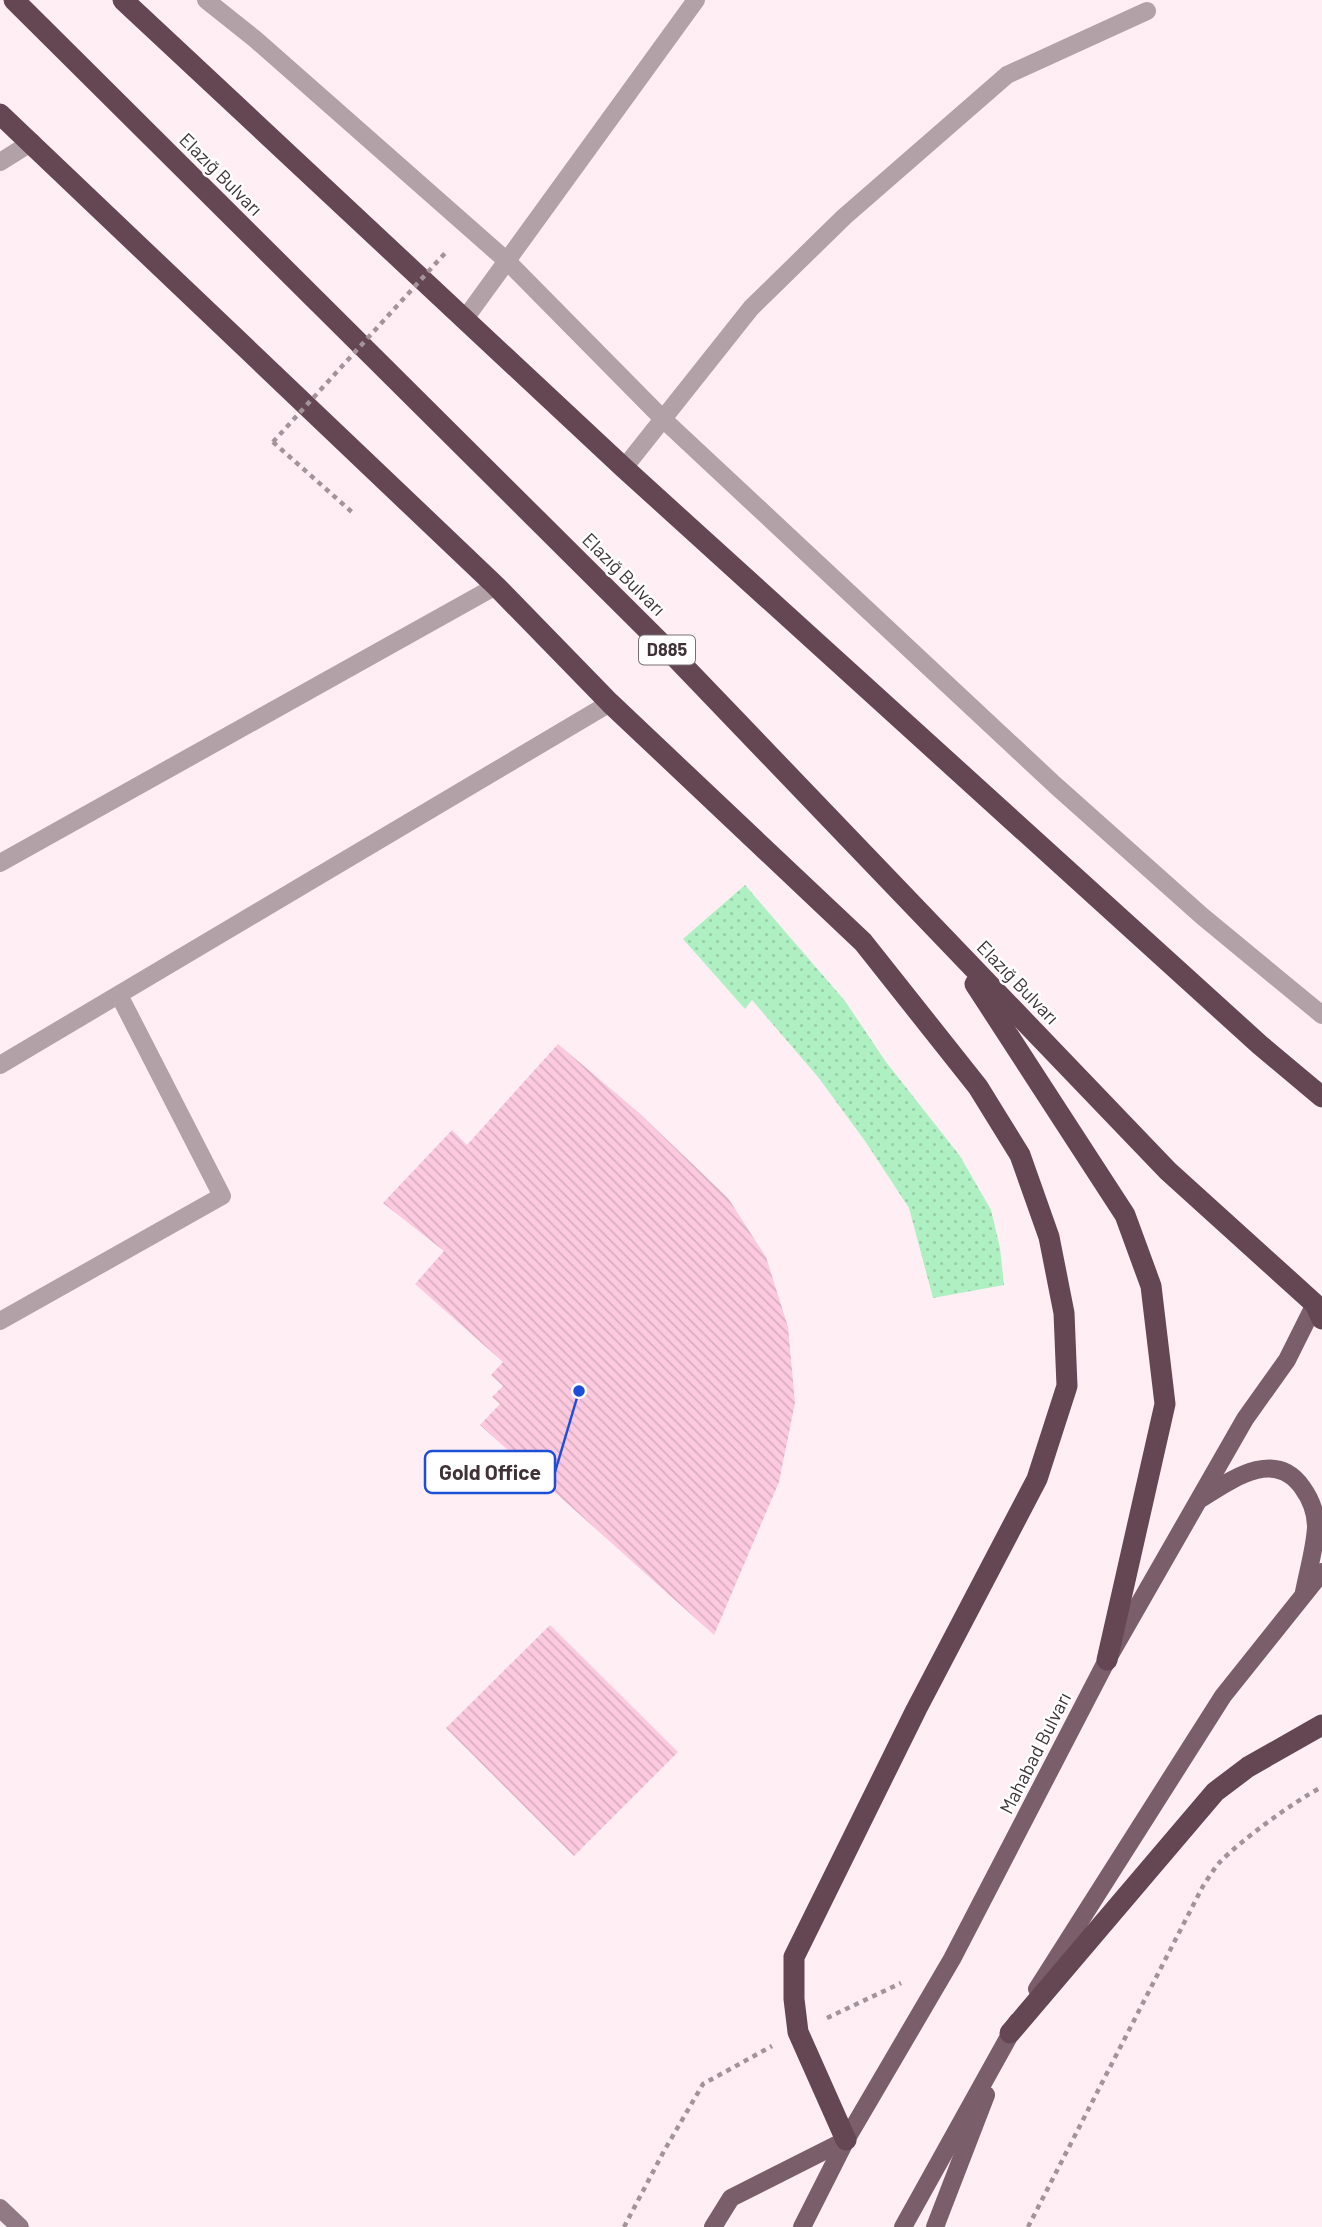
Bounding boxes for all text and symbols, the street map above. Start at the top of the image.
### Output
street label: Elazığ Bulvarı [175,127,268,220]
street label: Elazığ Bulvarı [578,527,671,620]
road number: D885 [639,636,695,664]
street label: Elazığ Bulvarı [973,935,1064,1028]
callout: Gold Office [425,1451,555,1493]
text: Gold Office [439,1459,541,1484]
street label: Mahabad Bulvarı [994,1688,1075,1817]

